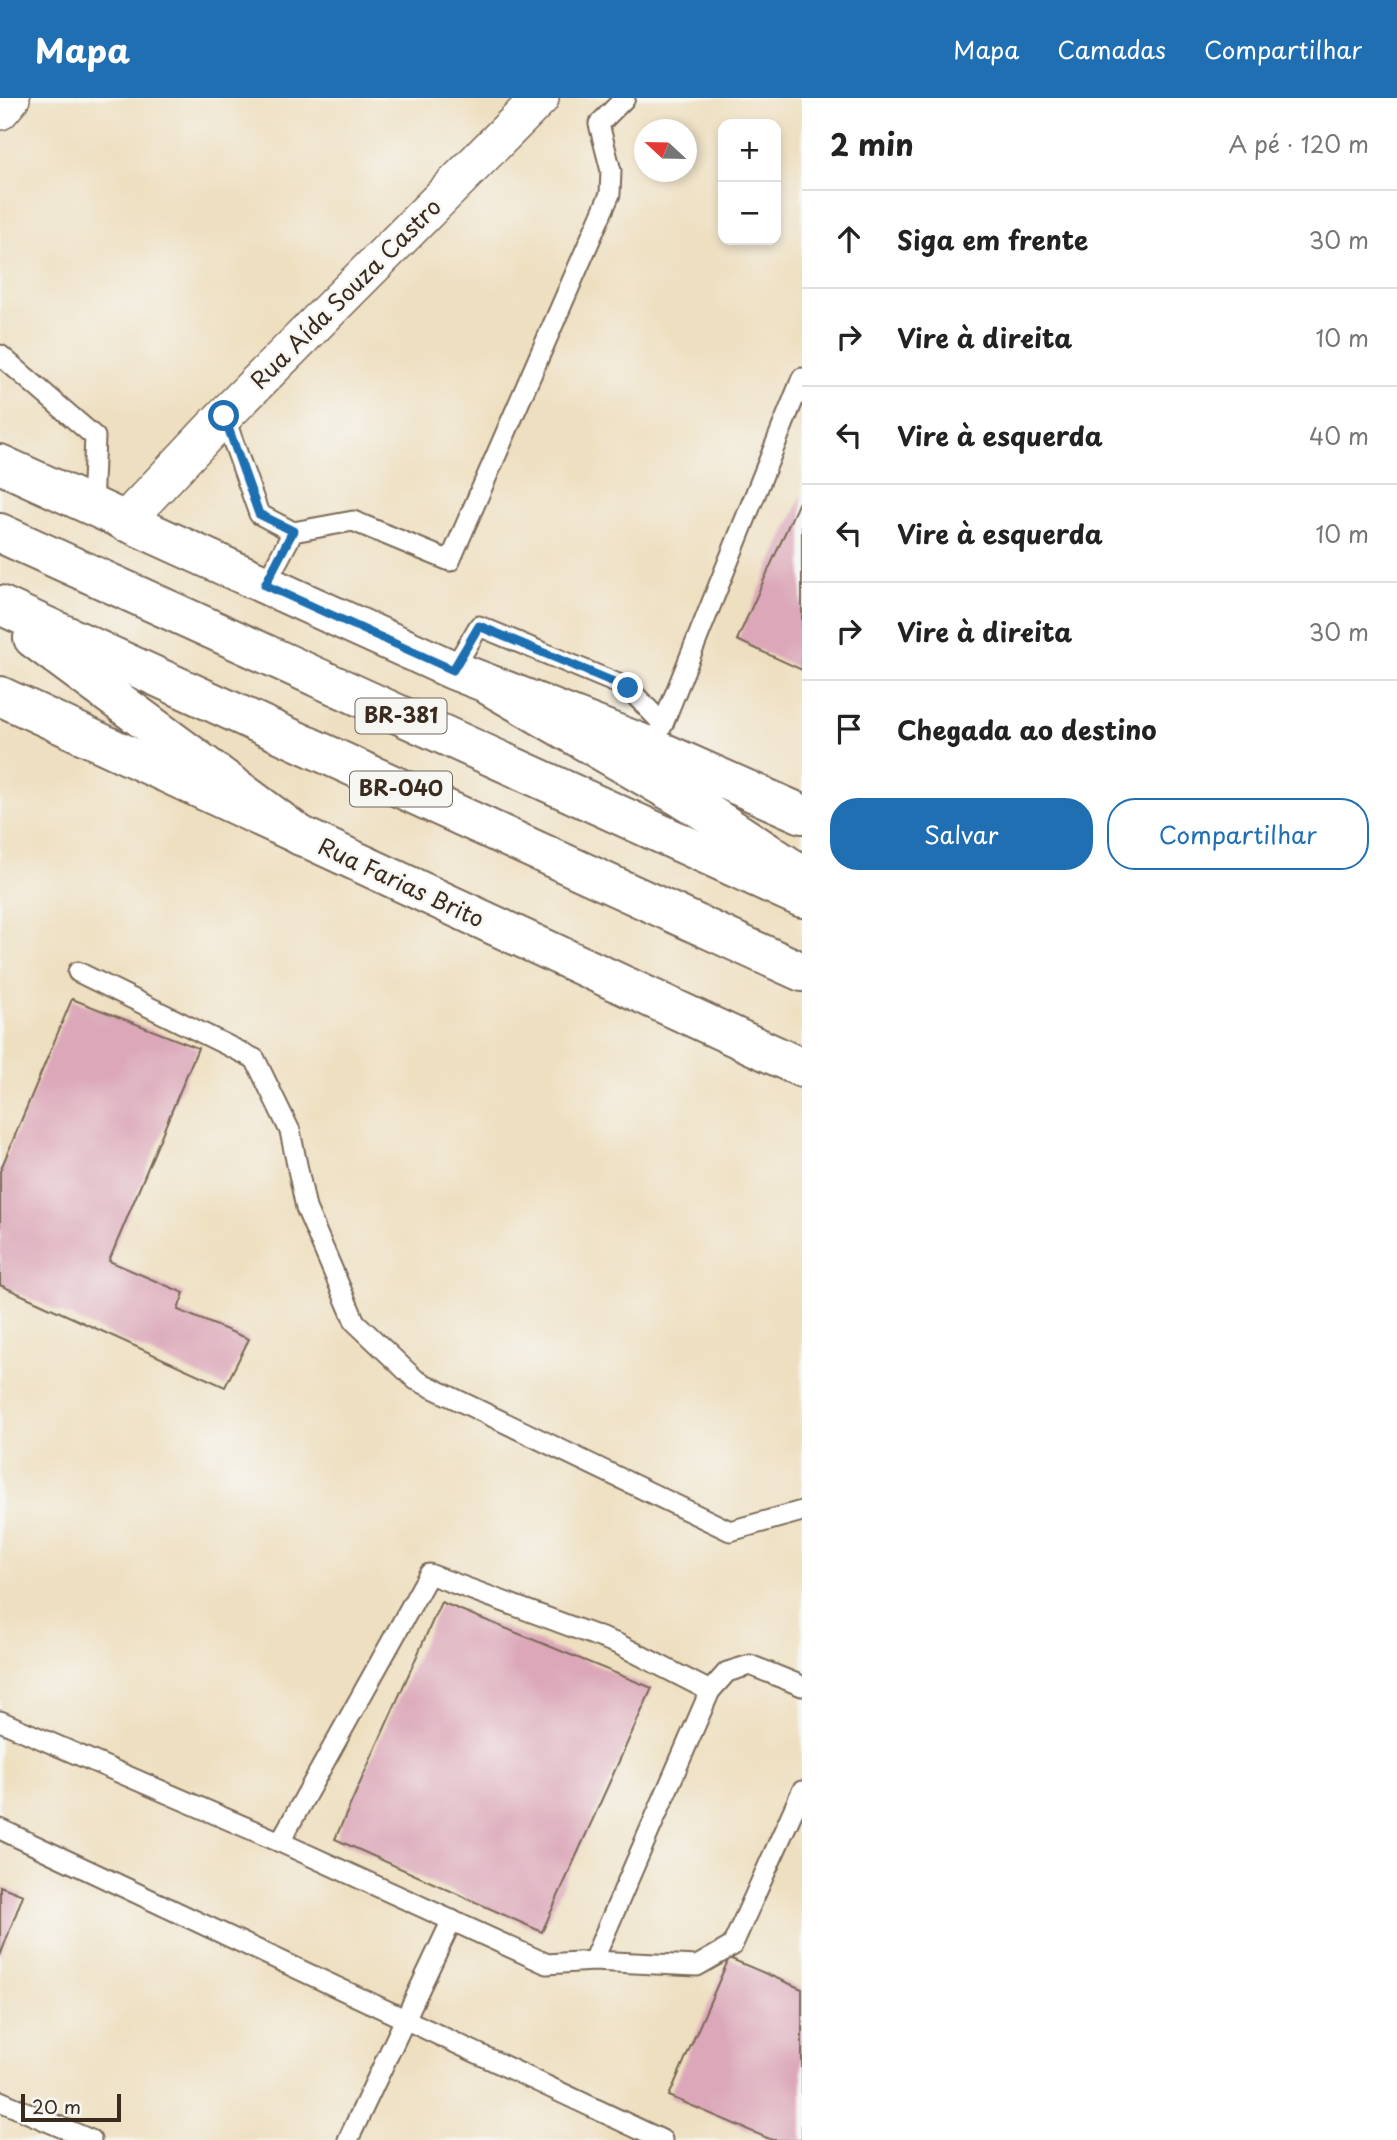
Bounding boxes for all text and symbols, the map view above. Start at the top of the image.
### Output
text: Mapa [35,24,130,74]
text: Mapa [953,31,1019,67]
text: Camadas [1057,31,1166,67]
text: Compartilhar [1204,31,1362,67]
north arrow [634,119,697,182]
map controls [718,119,781,245]
button: + [718,119,781,182]
text: 2 min [830,121,914,166]
text: A pé · 120 m [1229,126,1369,161]
button: − [718,182,781,245]
street label: Rua Aída Souza Castro [241,189,448,396]
icon: ahead [830,220,868,258]
text: Siga em frente [897,220,1088,259]
text: 30 m [1308,222,1369,257]
icon: right [830,318,868,356]
text: Vire à direita [897,318,1072,357]
text: 10 m [1315,320,1369,355]
route start [208,400,239,431]
icon: left [830,416,868,454]
text: Vire à esquerda [897,416,1103,455]
text: 40 m [1309,418,1369,453]
icon: left [830,514,868,552]
text: Vire à esquerda [897,514,1103,553]
text: 10 m [1315,516,1369,551]
icon: right [830,612,868,650]
text: Vire à direita [897,612,1072,651]
text: 30 m [1308,614,1369,649]
route end [612,672,643,703]
road number: BR-381 [356,698,446,734]
icon: arrive [830,710,868,748]
text: Chegada ao destino [897,710,1156,749]
road number: BR-040 [350,772,452,806]
button: Salvar [830,798,1093,870]
button: Compartilhar [1107,798,1369,870]
street label: Rua Farias Brito [313,828,490,935]
scale bar [21,2091,121,2123]
text: 20 m [32,2092,81,2120]

